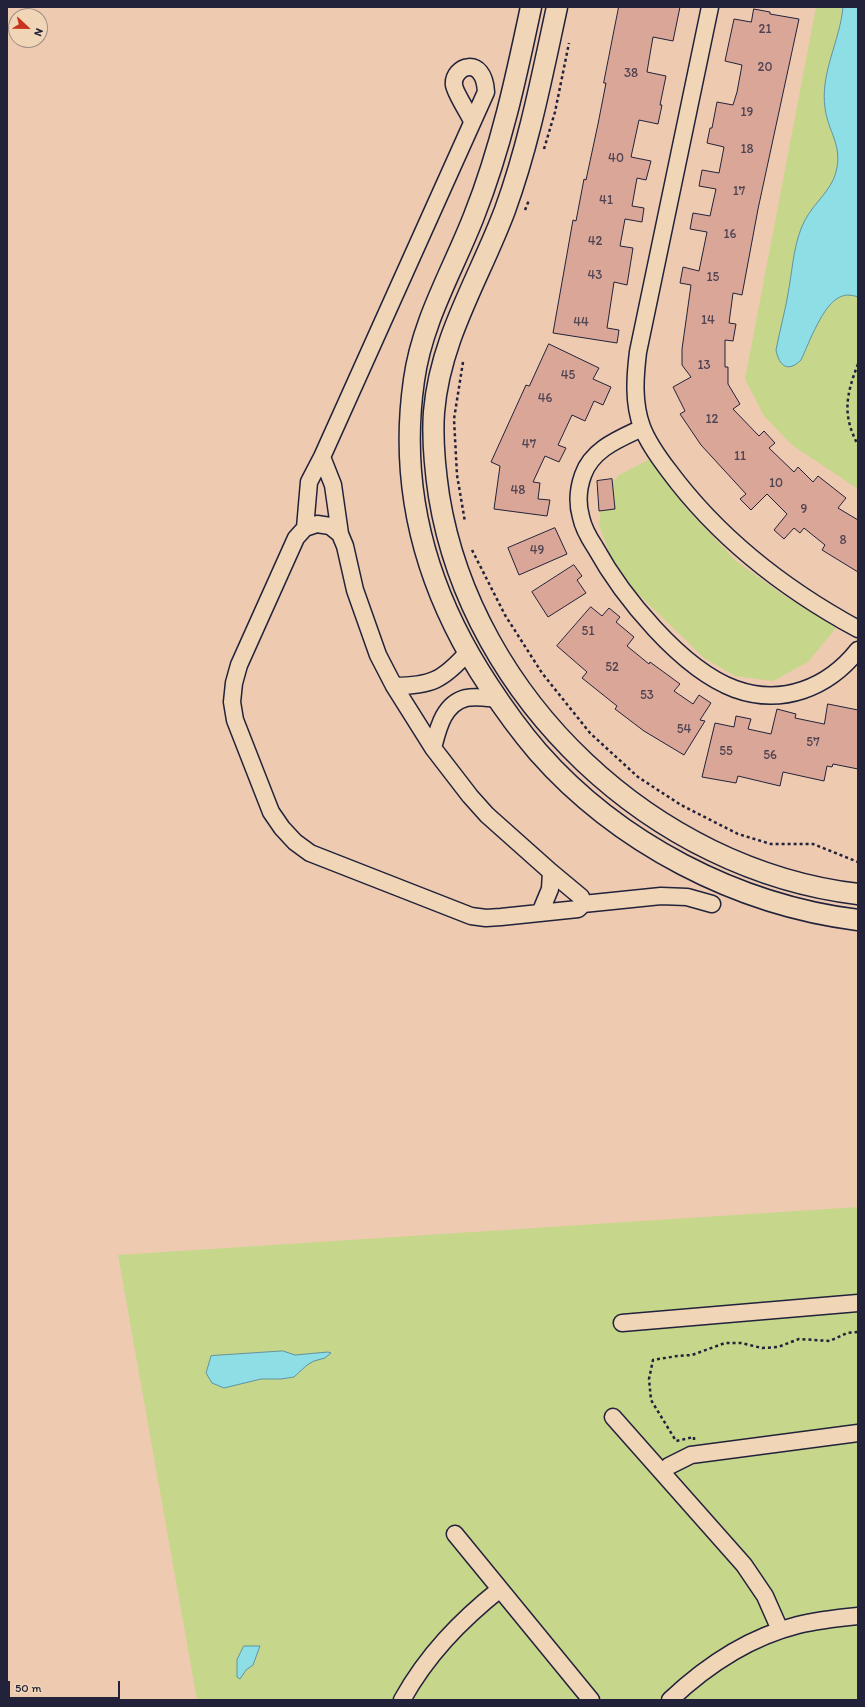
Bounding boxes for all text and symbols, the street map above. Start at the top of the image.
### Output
north arrow [8,8,48,48]
house number: 21 [759,22,771,38]
text: N [31,26,46,38]
house number: 20 [758,60,772,76]
house number: 38 [624,66,638,82]
house number: 19 [741,105,753,121]
house number: 18 [740,142,754,158]
house number: 40 [608,151,624,167]
house number: 17 [733,184,745,200]
house number: 41 [599,193,613,209]
house number: 16 [724,227,736,243]
house number: 42 [588,234,602,250]
house number: 43 [588,268,602,284]
house number: 15 [707,270,719,286]
house number: 14 [701,313,715,329]
house number: 44 [573,315,589,331]
house number: 13 [697,358,711,374]
house number: 45 [561,368,575,384]
house number: 46 [538,391,552,407]
house number: 12 [706,412,718,428]
house number: 47 [522,437,536,453]
house number: 11 [734,449,746,465]
house number: 10 [769,476,783,492]
house number: 48 [511,483,525,499]
house number: 9 [801,502,807,518]
house number: 8 [839,533,847,549]
house number: 49 [530,543,544,559]
house number: 51 [582,624,594,640]
house number: 52 [605,660,619,676]
house number: 53 [640,688,654,704]
house number: 54 [677,722,691,738]
house number: 57 [806,735,820,751]
house number: 55 [719,744,733,760]
house number: 56 [763,748,777,764]
scale bar [10,1673,122,1699]
text: 50 m [15,1681,41,1695]

